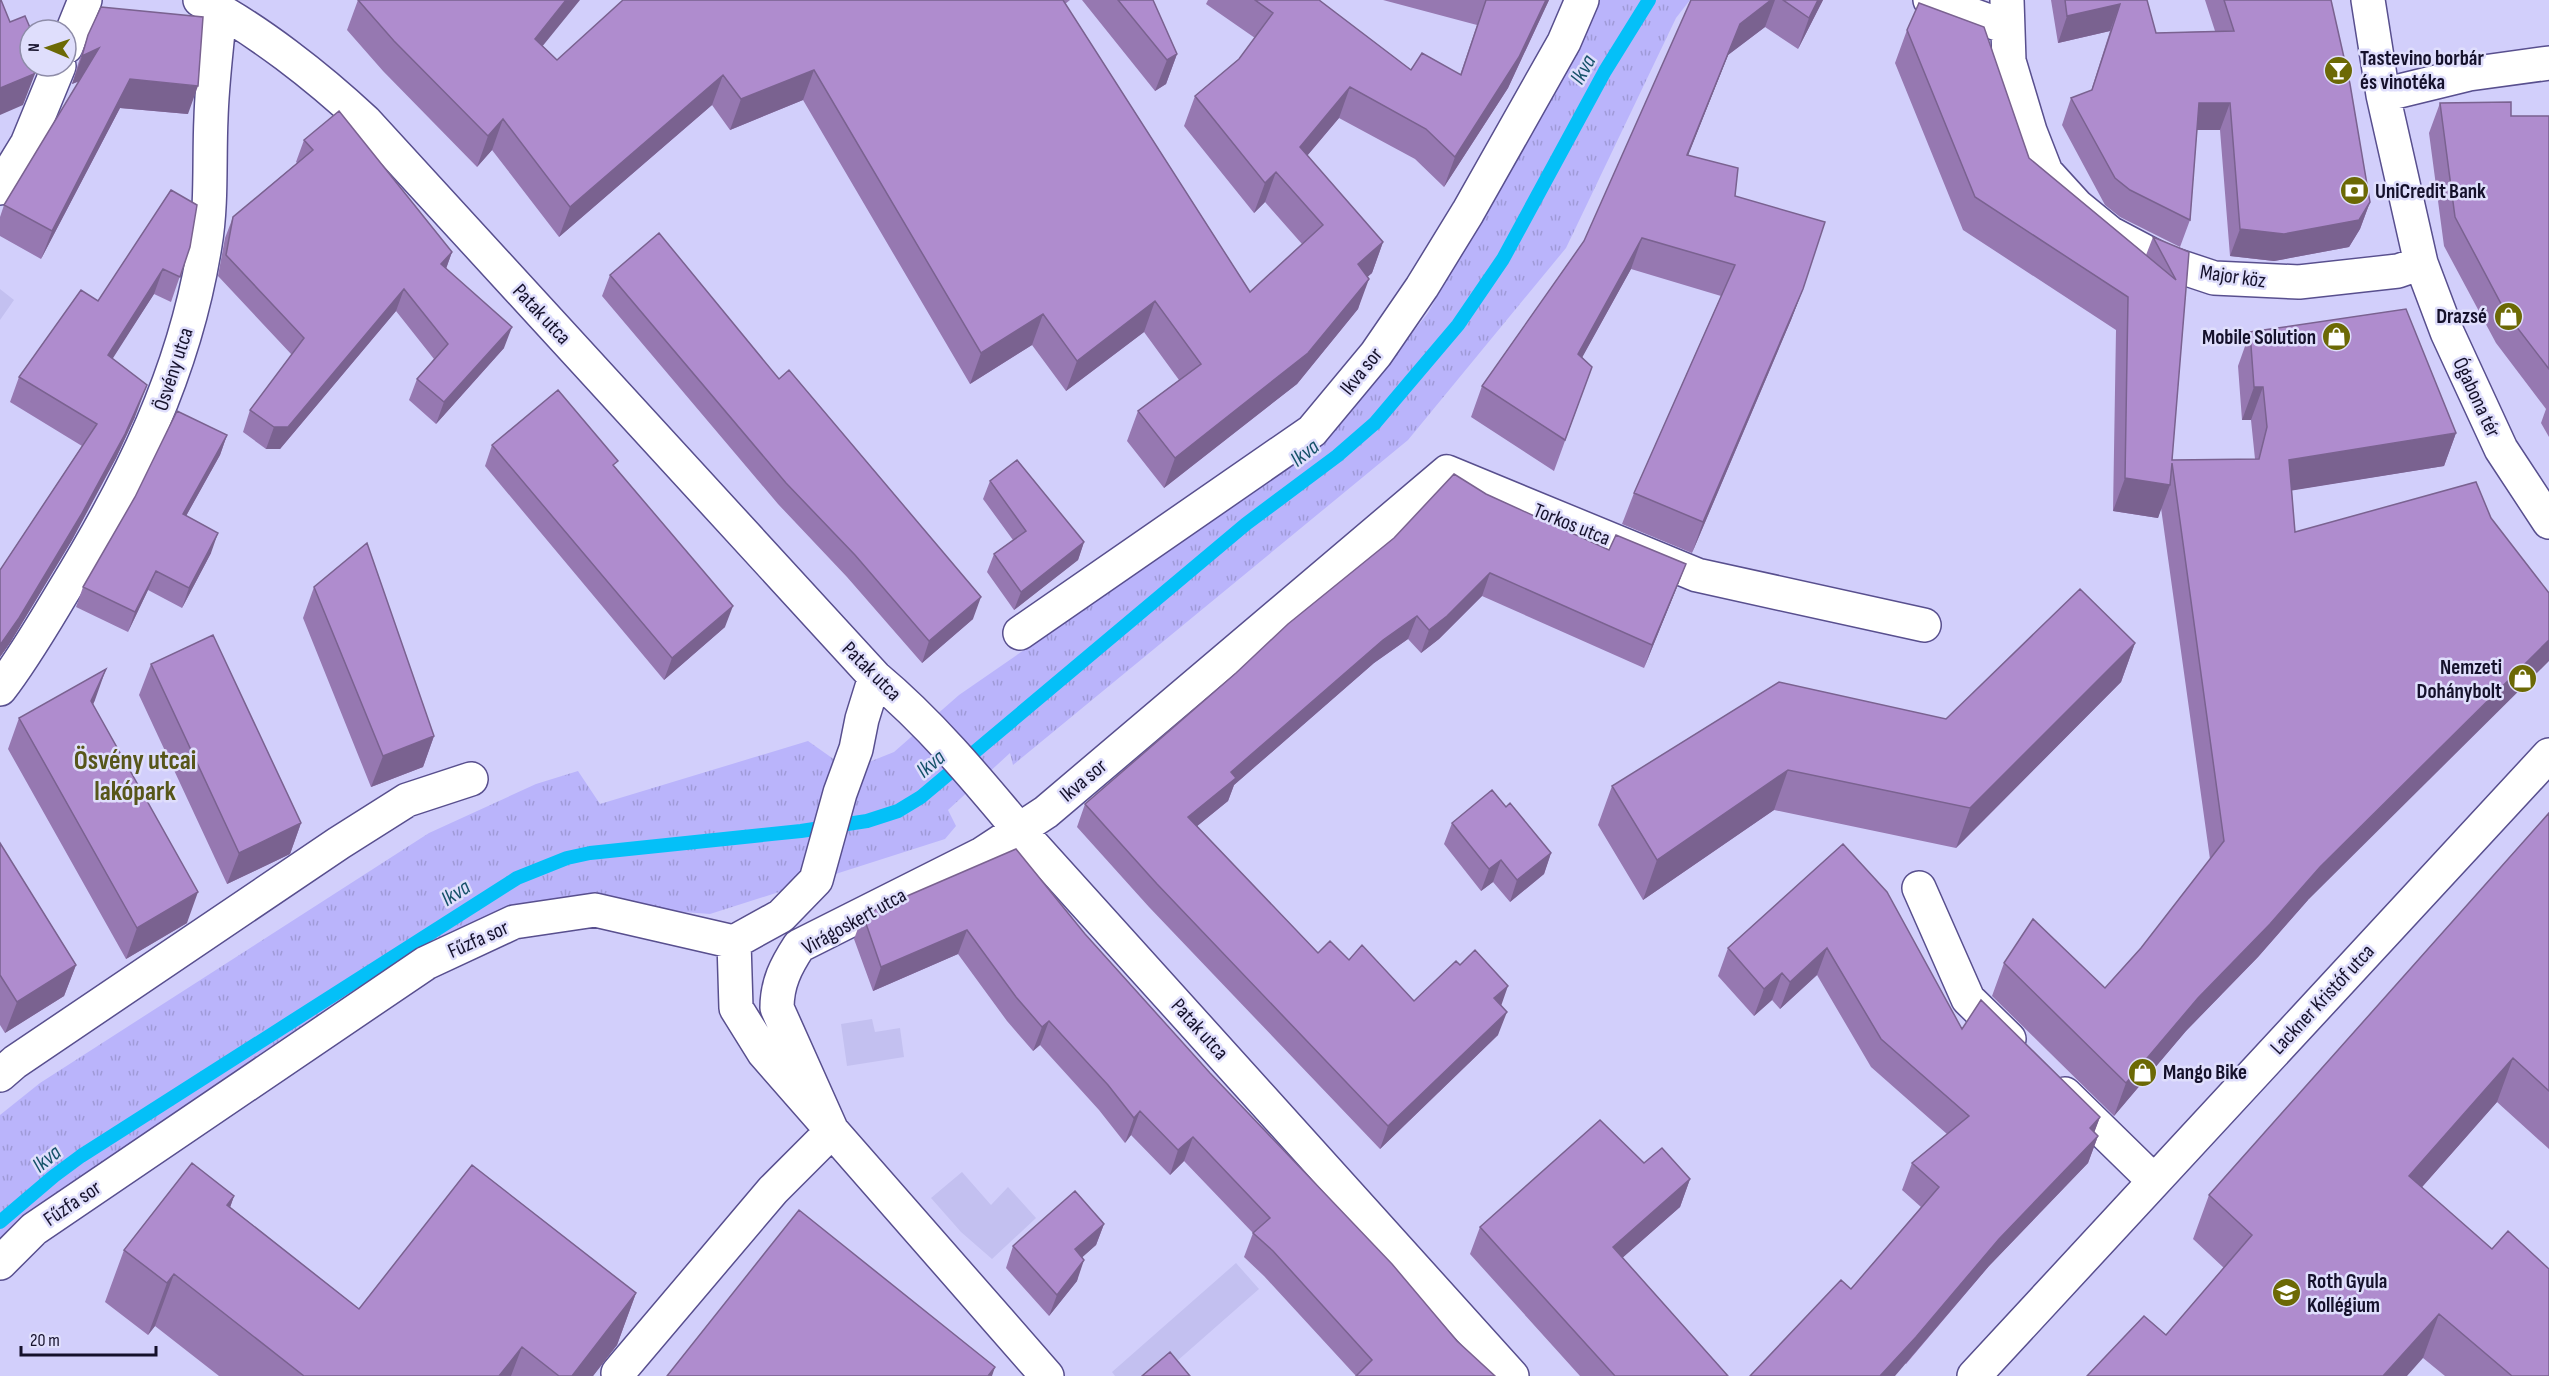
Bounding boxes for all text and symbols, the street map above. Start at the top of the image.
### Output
north arrow [18,18,78,78]
text: N [25,43,44,52]
place label: Tastevino borbár és vinotéka [2360,46,2484,95]
water label: Ikva [1564,50,1602,89]
bar icon: Tastevino borbár és vinotéka [2323,54,2355,86]
bank icon: UniCredit Bank [2338,175,2370,207]
place label: UniCredit Bank [2375,179,2486,204]
street label: Major köz [2198,260,2268,294]
street label: Patak utca [507,279,576,350]
shop icon: Drazsé [2492,300,2524,332]
place label: Drazsé [2436,304,2487,329]
shop icon: Mobile Solution [2321,321,2353,353]
street label: Ösvény utca [148,324,199,414]
place label: Mobile Solution [2202,325,2316,350]
street label: Ikva sor [1335,343,1388,400]
street label: Ógabona tér [2447,353,2506,441]
water label: Ikva [1285,433,1325,473]
street label: Torkos utca [1530,498,1614,551]
street label: Patak utca [837,636,907,706]
place label: Nemzeti Dohánybolt [2417,655,2502,704]
shop icon: Nemzeti Dohánybolt [2507,663,2539,695]
water label: Ikva [911,744,951,784]
district label: Ösvény utcai lakópark [74,745,196,808]
street label: Ikva sor [1055,754,1112,807]
water label: Ikva [436,874,476,913]
street label: Virágoskert utca [798,883,911,960]
street label: Fűzfa sor [444,915,512,964]
street label: Lackner Kristóf utca [2265,939,2380,1060]
street label: Patak utca [1166,994,1234,1065]
shop icon: Mango Bike [2126,1056,2158,1088]
place label: Mango Bike [2163,1060,2247,1085]
water label: Ikva [27,1139,67,1179]
street label: Fűzfa sor [39,1175,106,1232]
place label: Roth Gyula Kollégium [2307,1269,2387,1318]
school or university icon: Roth Gyula Kollégium [2270,1277,2302,1309]
scale bar [21,1319,156,1357]
text: 20 m [30,1330,60,1351]

